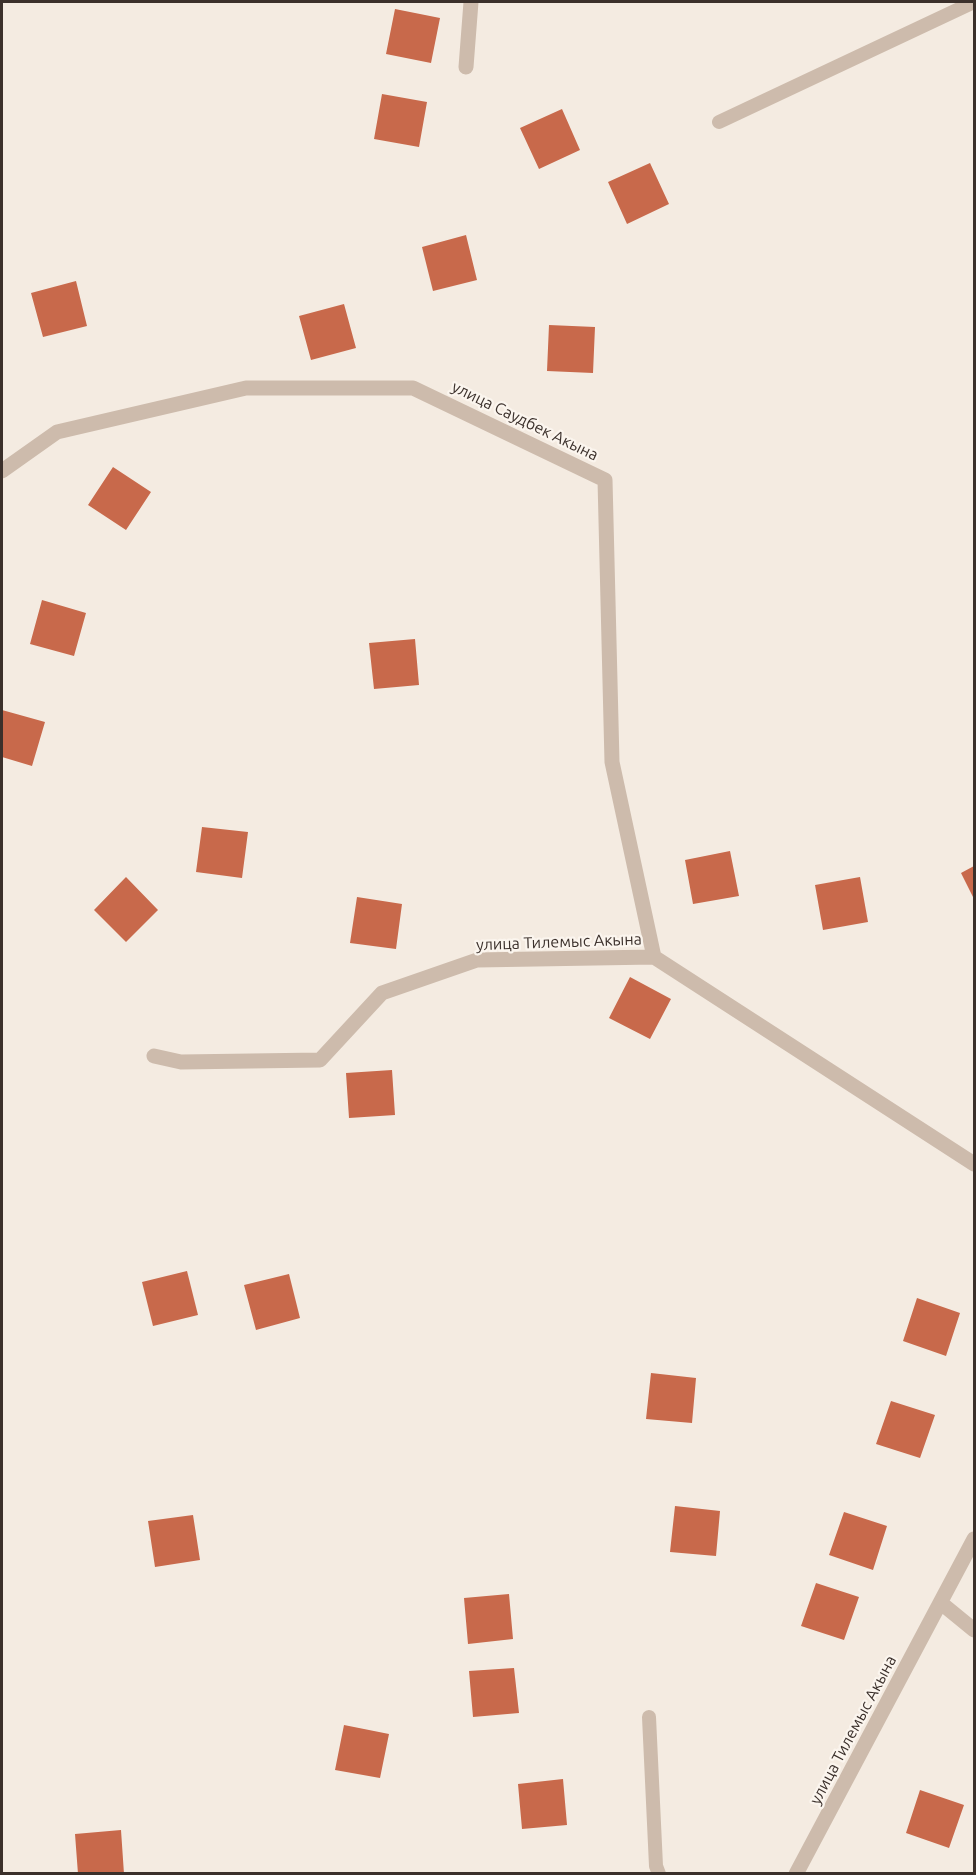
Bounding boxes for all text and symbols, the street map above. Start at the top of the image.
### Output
street label: улица Саудбек Акына [449,377,601,465]
street label: улица Тилемыс Акына [476,930,642,954]
street label: улица Тилемыс Акына [806,1652,900,1808]

